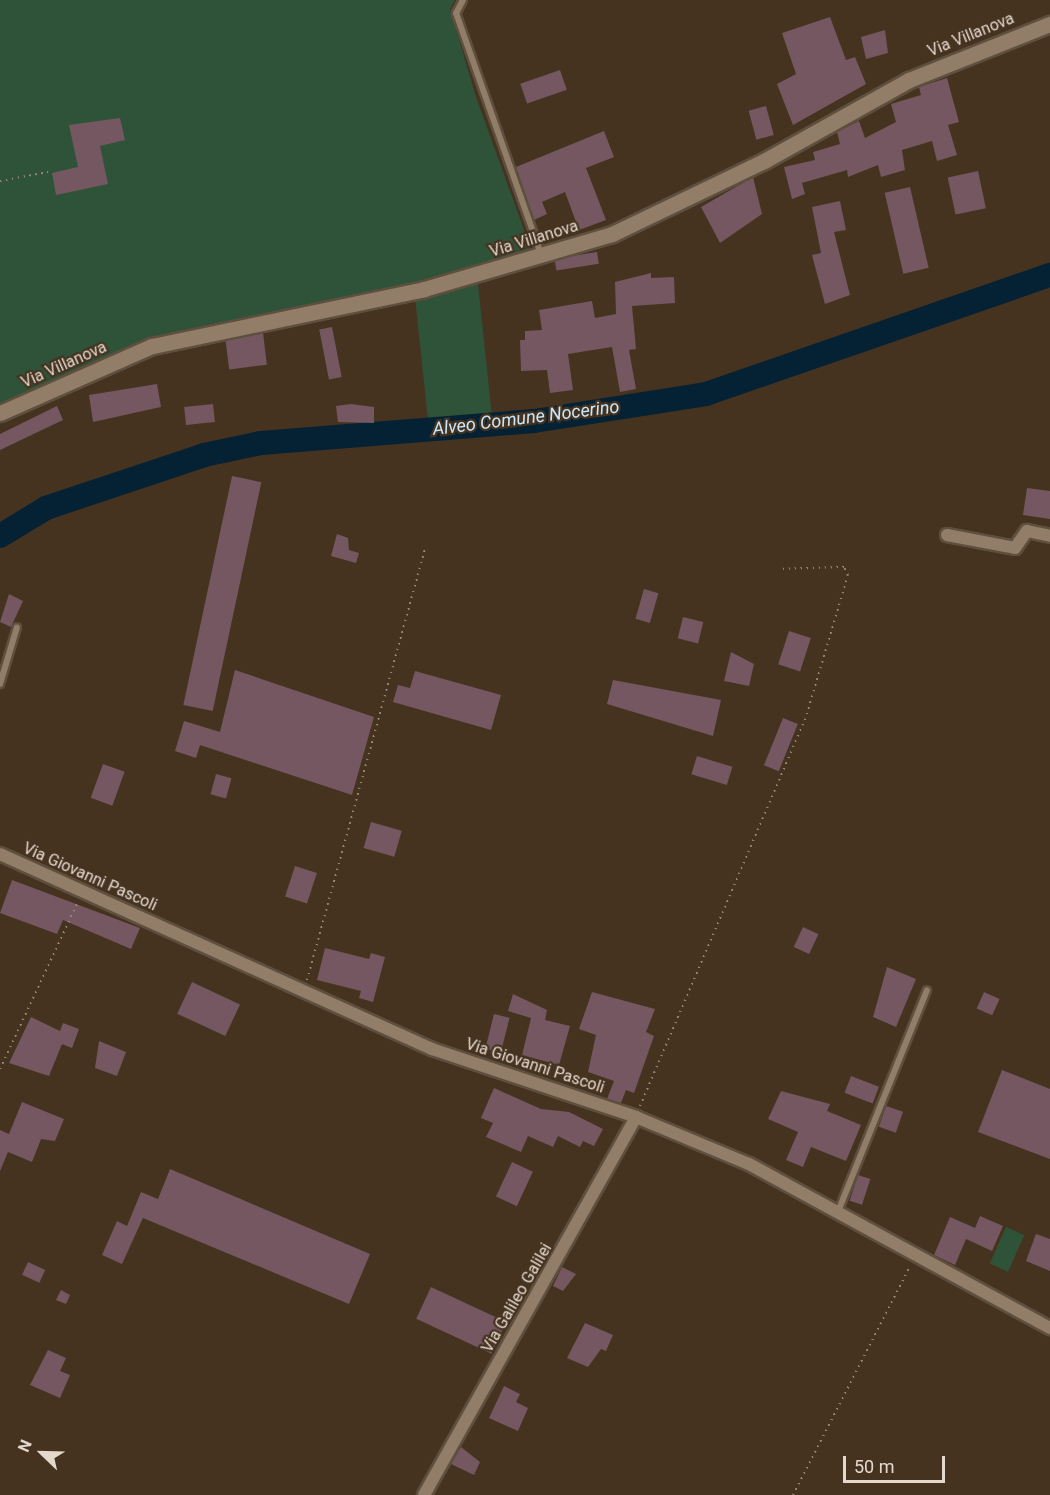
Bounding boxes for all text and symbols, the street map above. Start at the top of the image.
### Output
street label: Via Villanova [925,9,1017,61]
street label: Via Villanova [487,216,581,262]
street label: Via Villanova [18,338,110,392]
water label: Alveo Comune Nocerino [432,396,620,440]
street label: Via Giovanni Pascoli [20,839,160,915]
street label: Via Giovanni Pascoli [463,1035,607,1097]
street label: Via Galileo Galilei [478,1240,556,1356]
north arrow [12,1423,72,1483]
text: N [14,1437,36,1455]
scale bar [846,1444,948,1482]
text: 50 m [854,1456,894,1477]

